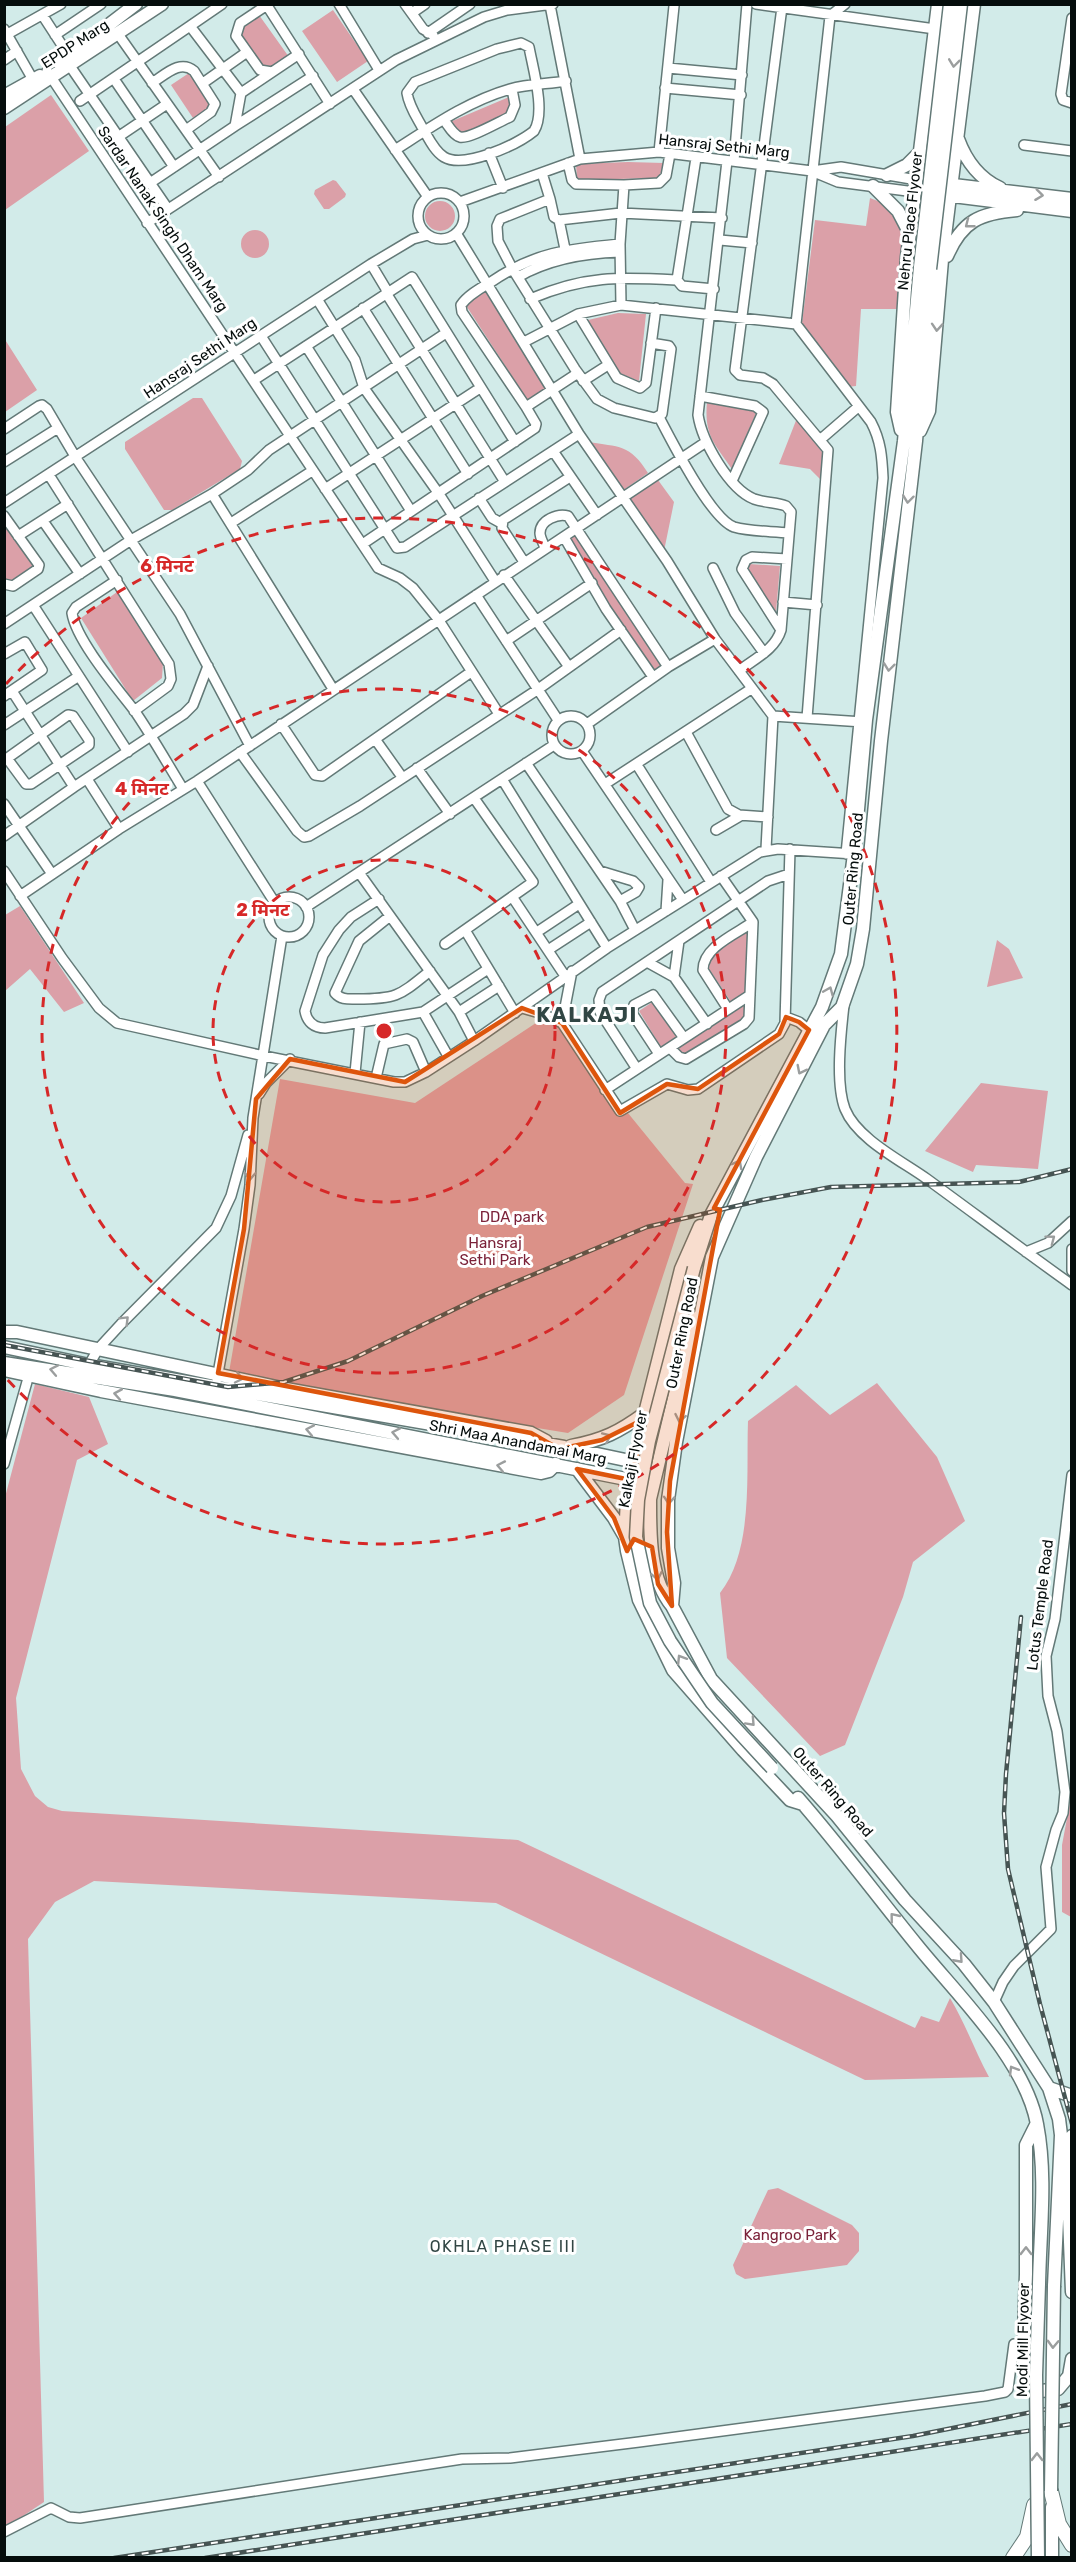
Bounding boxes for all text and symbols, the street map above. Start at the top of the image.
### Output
street label: EPDP Marg [38,16,112,72]
one-way arrow [948,58,961,67]
street label: Sardar Nanak Singh Dham Marg [94,123,232,315]
street label: Hansraj Sethi Marg [657,130,791,162]
street label: Nehru Place Flyover [894,151,926,291]
one-way arrow [1034,188,1044,200]
one-way arrow [964,217,975,228]
street label: Hansraj Sethi Marg [140,314,260,402]
one-way arrow [931,323,944,332]
one-way arrow [902,494,915,503]
text: 6 मिनट [140,555,194,577]
one-way arrow [884,663,896,672]
text: 4 मिनट [115,778,169,800]
street label: Outer Ring Road [839,812,867,926]
text: 2 मिनट [236,899,290,921]
one-way arrow [822,987,834,998]
district label: KALKAJI [536,1002,638,1027]
centre of rings [374,1021,394,1041]
one-way arrow [796,1063,808,1074]
one-way arrow [731,1159,742,1170]
one-way arrow [244,1172,257,1181]
park label: DDA park [480,1208,544,1226]
park label: Hansraj Sethi Park [459,1234,531,1269]
one-way arrow [1044,1235,1055,1246]
street label: Outer Ring Road [662,1276,702,1390]
one-way arrow [118,1316,129,1326]
one-way arrow [49,1364,59,1377]
one-way arrow [234,1371,244,1384]
one-way arrow [113,1388,123,1401]
street label: Kalkaji Flyover [615,1408,651,1509]
one-way arrow [674,1413,687,1423]
street label: Shri Maa Anandamai Marg [428,1416,608,1468]
one-way arrow [305,1424,315,1437]
one-way arrow [391,1427,401,1440]
one-way arrow [601,1432,612,1444]
one-way arrow [497,1460,507,1473]
one-way arrow [662,1496,675,1505]
street label: Lotus Temple Road [1023,1538,1057,1672]
one-way arrow [650,1571,663,1581]
one-way arrow [676,1655,688,1665]
one-way arrow [743,1715,754,1726]
street label: Outer Ring Road [789,1743,877,1841]
one-way arrow [890,1913,901,1924]
one-way arrow [952,1952,963,1962]
one-way arrow [1009,2066,1021,2076]
park label: Kangroo Park [744,2226,837,2244]
district label: OKHLA PHASE III [430,2237,576,2256]
one-way arrow [1020,2246,1032,2255]
street label: Modi Mill Flyover [1013,2282,1033,2397]
one-way arrow [1046,2340,1059,2349]
one-way arrow [1031,2453,1043,2462]

